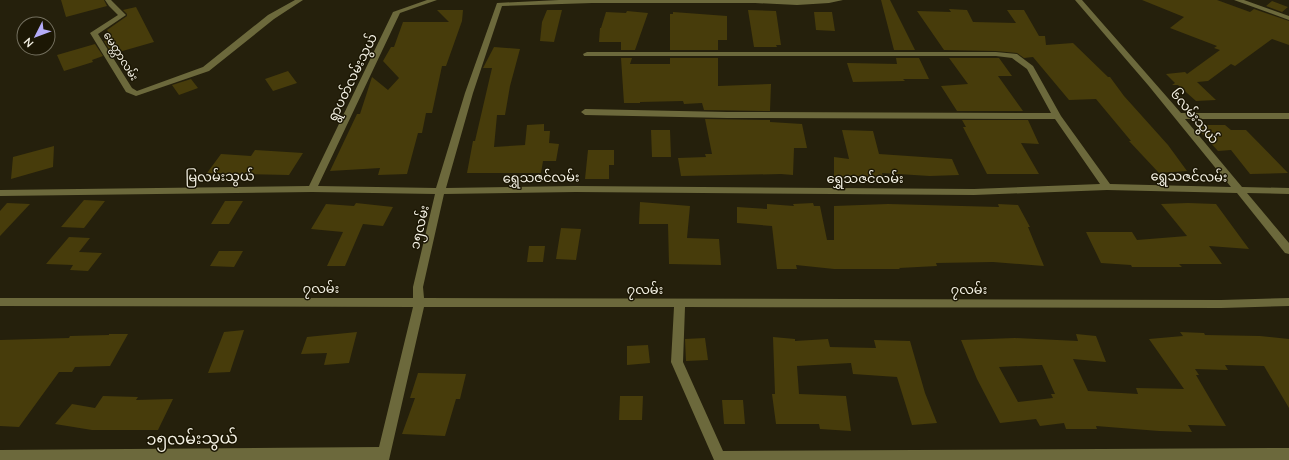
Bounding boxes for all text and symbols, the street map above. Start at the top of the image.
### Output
north arrow [16,16,56,56]
street label: မေတ္တာလမ်း [99,29,142,84]
street label: ရွာပတ်လမ်းသွယ် [324,31,383,125]
text: N [21,34,37,50]
street label: ၆လမ်းသွယ် [1165,85,1223,149]
street label: မြလမ်းသွယ် [185,167,255,188]
street label: ရွှေသဇင်လမ်း [1150,167,1228,188]
street label: ရွှေသဇင်လမ်း [502,168,580,189]
street label: ရွှေသဇင်လမ်း [827,170,903,189]
street label: ၁၅လမ်း [406,203,435,251]
street label: ၇လမ်း [303,280,339,299]
street label: ၇လမ်း [627,281,663,300]
street label: ၇လမ်း [951,281,987,300]
street label: ၁၅လမ်းသွယ် [146,426,238,453]

